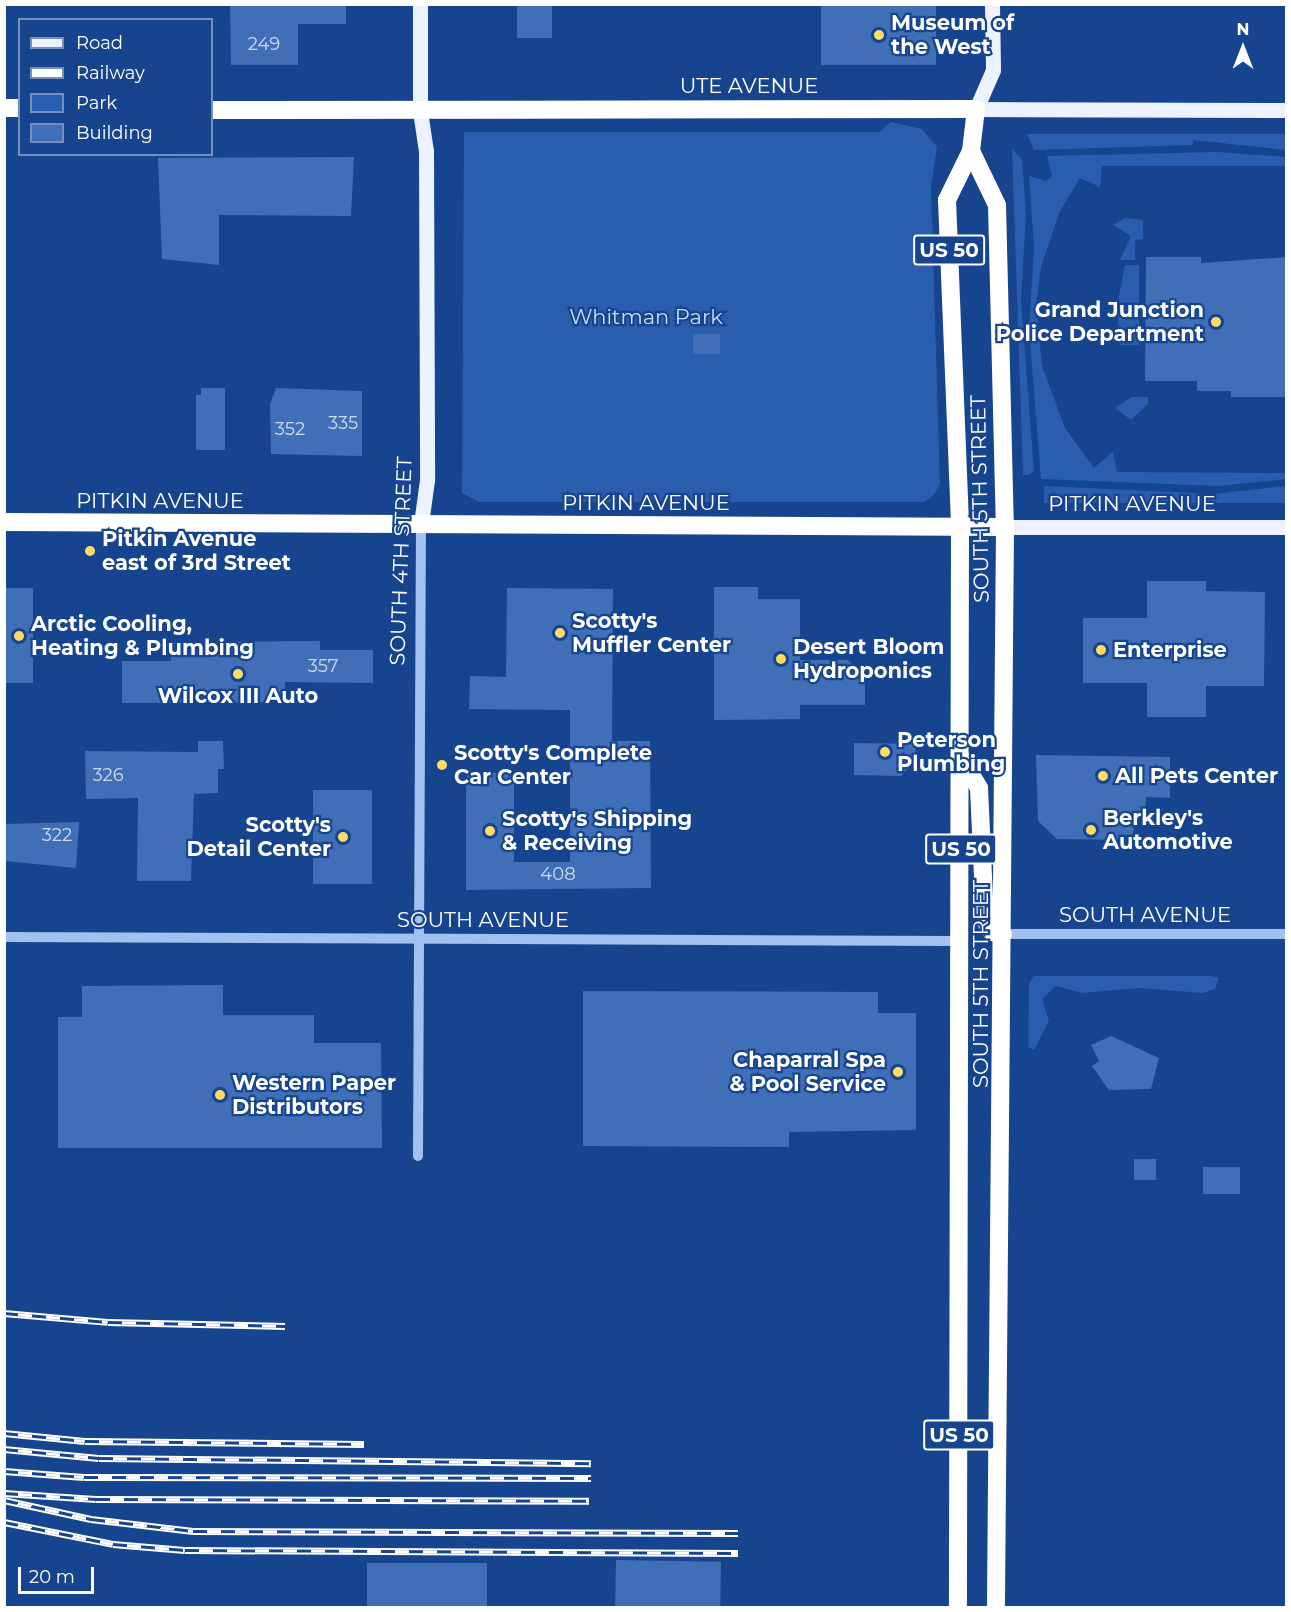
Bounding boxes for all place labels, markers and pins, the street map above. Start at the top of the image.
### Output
place label: Museum of the West [891,10,1014,60]
marker: Museum of the West [872,28,886,42]
place label: Grand Junction Police Department [996,297,1204,347]
marker: Grand Junction Police Department [1209,315,1223,329]
place label: Pitkin Avenue east of 3rd Street [102,526,291,576]
marker: Pitkin Avenue east of 3rd Street [83,544,97,558]
place label: Scotty's Muffler Center [572,608,731,658]
place label: Arctic Cooling, Heating & Plumbing [31,611,254,661]
marker: Scotty's Muffler Center [553,626,567,640]
marker: Arctic Cooling, Heating & Plumbing [12,629,26,643]
place label: Desert Bloom Hydroponics [793,634,944,684]
place label: Enterprise [1113,637,1227,663]
marker: Enterprise [1094,643,1108,657]
marker: Desert Bloom Hydroponics [774,652,788,666]
marker: Wilcox III Auto [231,667,245,681]
place label: Wilcox III Auto [158,683,318,709]
place label: Peterson Plumbing [897,727,1005,777]
place label: Scotty's Complete Car Center [454,740,652,790]
marker: Peterson Plumbing [878,745,892,759]
marker: Scotty's Complete Car Center [435,758,449,772]
place label: All Pets Center [1115,763,1278,789]
marker: All Pets Center [1096,769,1110,783]
place label: Berkley's Automotive [1103,805,1233,855]
place label: Scotty's Shipping & Receiving [502,806,692,856]
place label: Scotty's Detail Center [186,812,331,862]
marker: Berkley's Automotive [1084,823,1098,837]
marker: Scotty's Shipping & Receiving [483,824,497,838]
marker: Scotty's Detail Center [336,830,350,844]
place label: Chaparral Spa & Pool Service [729,1047,886,1097]
marker: Chaparral Spa & Pool Service [891,1065,905,1079]
place label: Western Paper Distributors [232,1070,396,1120]
marker: Western Paper Distributors [213,1088,227,1102]

